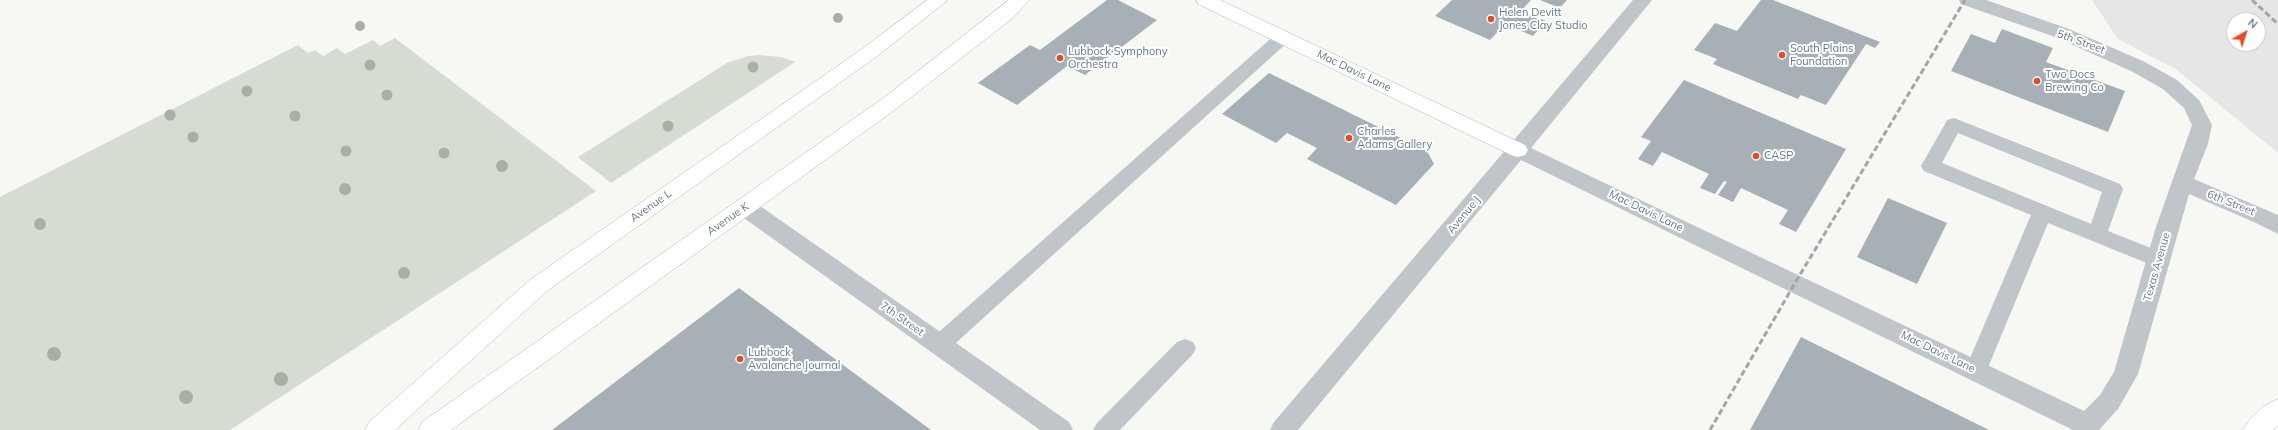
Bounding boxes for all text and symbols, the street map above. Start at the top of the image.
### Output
place label: Helen Devitt Jones Clay Studio [1499,6,1588,32]
north arrow [2226,12,2266,52]
marker: Helen Devitt Jones Clay Studio [1486,14,1496,24]
text: N [2245,15,2261,32]
street label: 5th Street [2055,27,2107,57]
place label: South Plains Foundation [1790,42,1854,68]
place label: Lubbock Symphony Orchestra [1068,45,1168,71]
street label: Mac Davis Lane [1315,47,1393,95]
marker: South Plains Foundation [1777,50,1787,60]
marker: Lubbock Symphony Orchestra [1055,53,1065,63]
place label: Two Docs Brewing Co [2045,68,2104,94]
marker: Two Docs Brewing Co [2032,76,2042,86]
place label: Charles Adams Gallery [1357,125,1432,151]
marker: Charles Adams Gallery [1344,133,1354,143]
place label: CASP [1764,149,1793,163]
marker: CASP [1751,151,1761,161]
street label: Avenue L [628,187,674,225]
street label: Mac Davis Lane [1607,187,1685,235]
street label: 6th Street [2205,187,2257,219]
street label: Avenue J [1445,194,1483,236]
street label: Avenue K [704,200,752,238]
street label: Texas Avenue [2141,231,2173,303]
street label: 7th Street [878,299,926,339]
street label: Mac Davis Lane [1899,328,1977,376]
place label: Lubbock Avalanche Journal [748,346,840,372]
marker: Lubbock Avalanche Journal [735,354,745,364]

